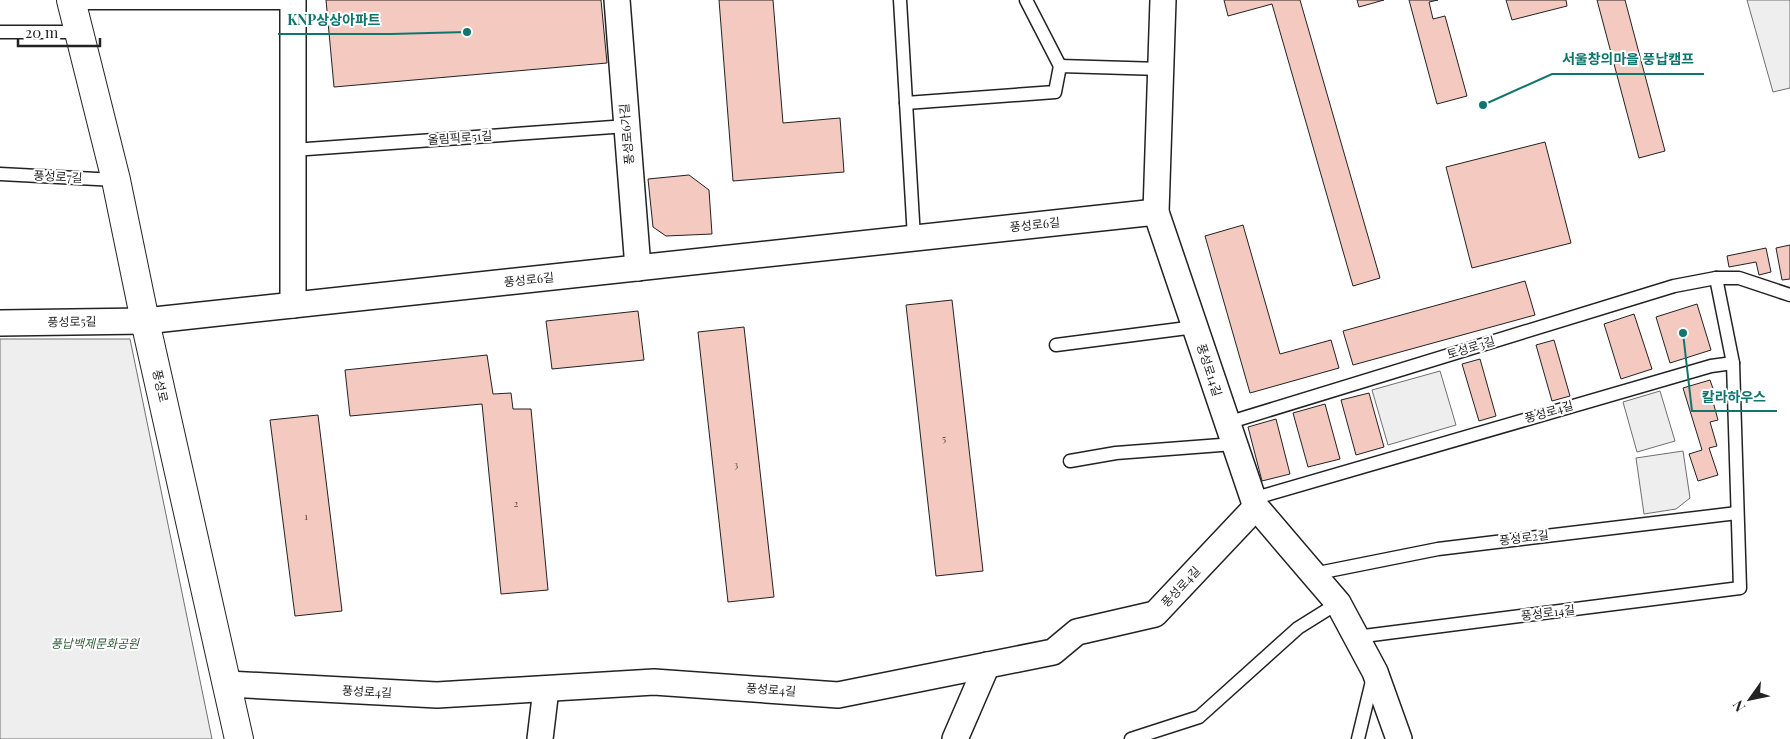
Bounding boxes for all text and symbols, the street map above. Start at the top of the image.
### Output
callout: KNP상상아파트 [278,5,391,34]
text: KNP상상아파트 [287,10,381,29]
scale bar [18,15,100,47]
text: 20 m [25,22,59,42]
callout: 서울창의마을 풍납캠프 [1552,45,1704,74]
text: 서울창의마을 풍납캠프 [1562,49,1694,68]
street label: 풍성로6가길 [615,103,637,165]
street label: 올림픽로51길 [427,127,493,147]
street label: 풍성로7길 [33,167,83,185]
street label: 풍성로6길 [1009,213,1061,235]
street label: 풍성로6길 [503,268,555,290]
street label: 풍성로5길 [47,313,97,329]
street label: 토성로3길 [1445,332,1497,362]
street label: 풍성로14길 [1194,341,1226,398]
street label: 풍성로 [149,368,172,404]
callout: 칼라하우스 [1692,382,1777,411]
text: 칼라하우스 [1702,387,1766,406]
street label: 풍성로4길 [1522,396,1575,426]
house number: 5 [942,431,946,445]
house number: 3 [734,457,739,471]
house number: 2 [514,496,519,510]
house number: 1 [304,509,308,523]
street label: 풍성로2길 [1498,526,1550,548]
street label: 풍성로4길 [1157,563,1203,610]
street label: 풍성로14길 [1520,601,1576,623]
park label: 풍납백제문화공원 [51,635,140,651]
north arrow [1725,674,1775,724]
street label: 풍성로4길 [746,679,797,699]
street label: 풍성로4길 [342,682,392,700]
text: N [1728,697,1749,716]

